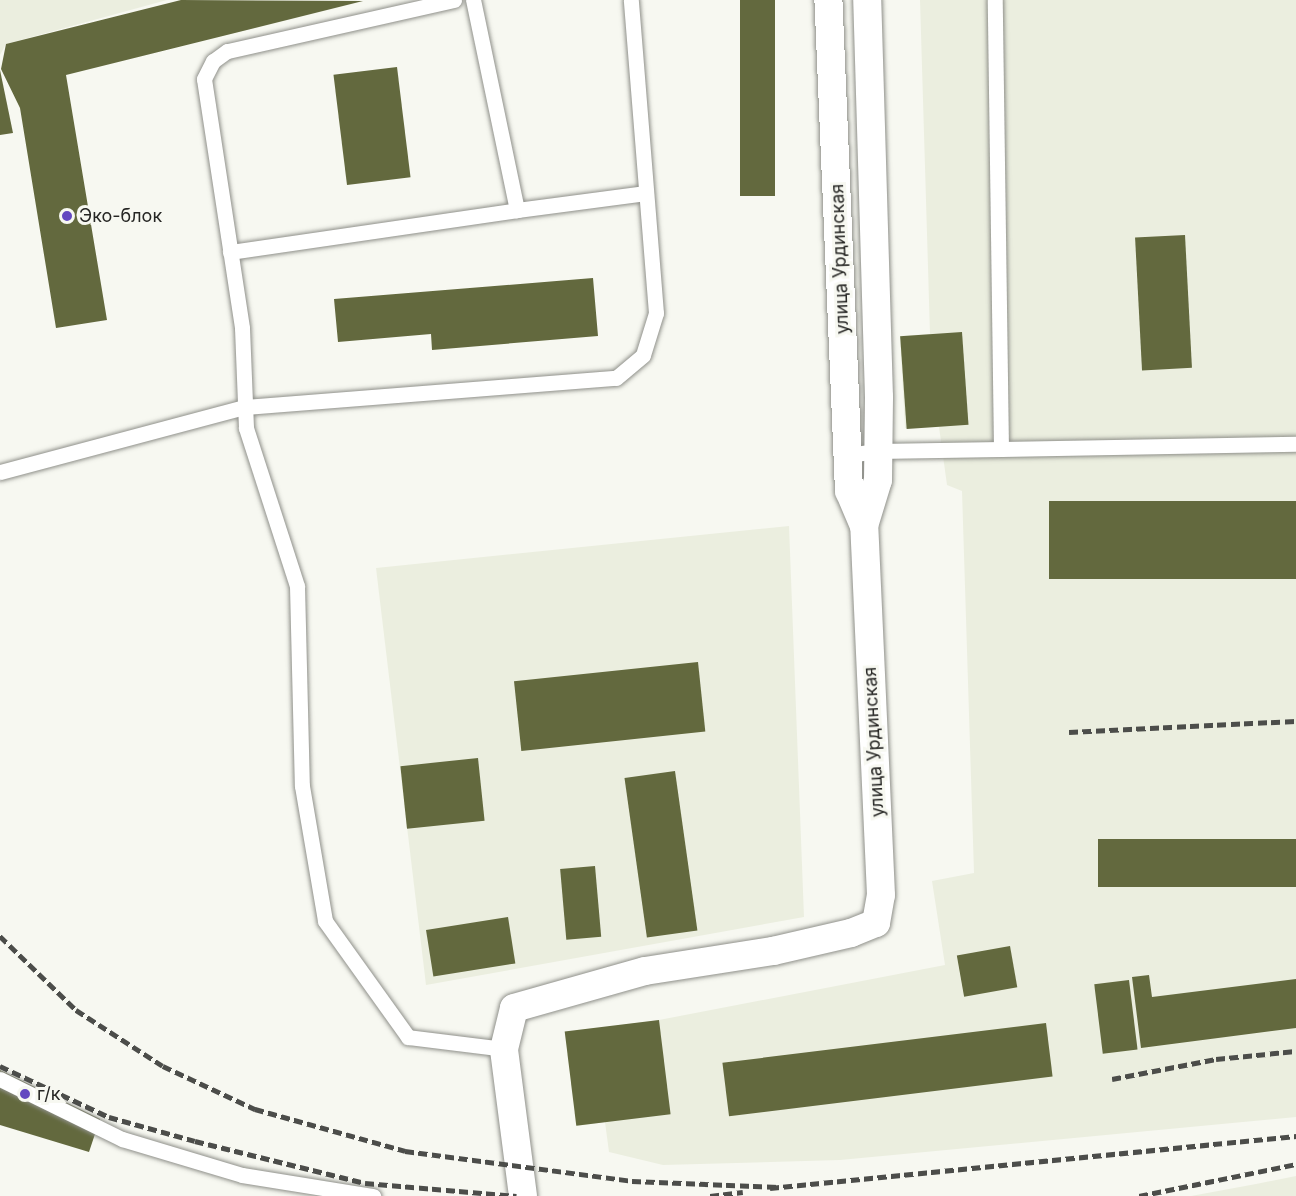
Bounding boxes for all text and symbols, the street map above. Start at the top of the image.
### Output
street label: улица Урдинская [827,183,853,335]
place label: Эко-блок [79,205,162,227]
marker: Эко-блок [60,209,74,223]
street label: улица Урдинская [859,666,889,818]
place label: г/к [37,1083,60,1105]
marker: г/к [18,1087,32,1101]

